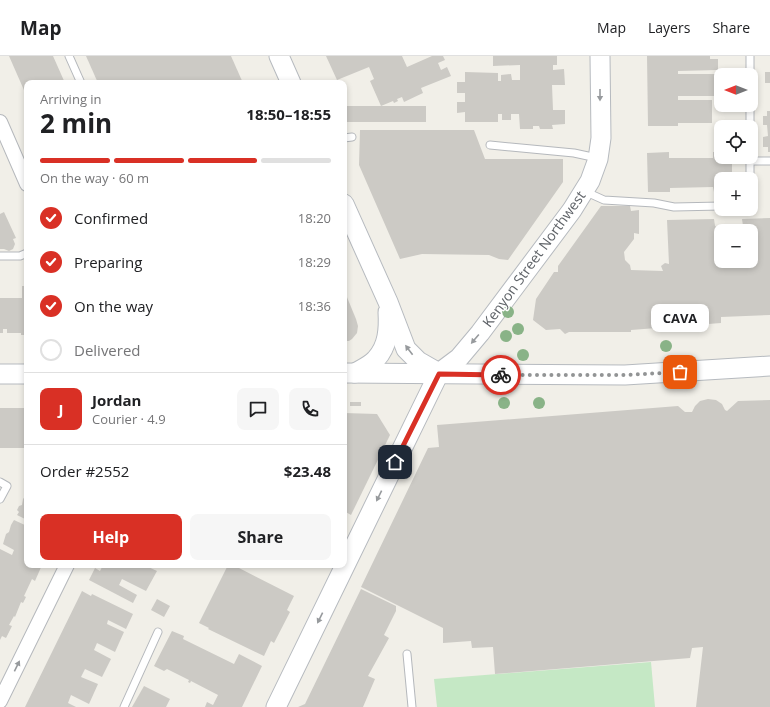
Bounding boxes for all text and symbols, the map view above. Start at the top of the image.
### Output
text: Map [20,15,61,41]
text: Map [597,18,626,37]
text: Layers [648,18,690,37]
text: Share [712,18,750,37]
north arrow [714,68,758,112]
map controls [714,68,758,268]
one-way arrow [597,89,603,102]
text: Arriving in [40,90,102,108]
text: 18:50–18:55 [246,104,331,124]
text: 2 min [40,105,112,141]
button: locate [714,120,758,164]
text: On the way · 60 m [40,169,149,187]
button: + [714,172,758,216]
street label: Kenyon Street Northwest [478,187,589,331]
icon: check [40,207,62,229]
text: Confirmed [74,208,148,228]
text: 18:20 [298,209,331,227]
button: − [714,224,758,268]
icon: check [40,251,62,273]
text: Preparing [74,252,142,272]
text: 18:29 [298,253,331,271]
icon: check [40,295,62,317]
text: On the way [74,296,153,316]
text: 18:36 [298,297,331,315]
callout: CAVA [651,304,709,332]
text: CAVA [663,309,697,327]
one-way arrow [471,334,480,345]
text: Delivered [74,340,141,360]
one-way arrow [405,344,413,355]
courier [481,355,521,395]
pin [663,355,697,389]
icon: bag [669,361,691,383]
icon: bike [490,364,512,386]
button: chat [237,388,279,430]
button: phone [289,388,331,430]
text: Jordan [92,390,141,410]
text: J [59,399,63,419]
text: Courier · 4.9 [92,410,166,428]
pin [378,445,412,479]
icon: home [384,451,406,473]
text: Order #2552 [40,461,129,481]
text: $23.48 [284,461,331,481]
one-way arrow [376,491,382,502]
button: Help [40,514,182,560]
button: Share [190,514,331,560]
one-way arrow [317,612,323,624]
one-way arrow [14,660,20,672]

